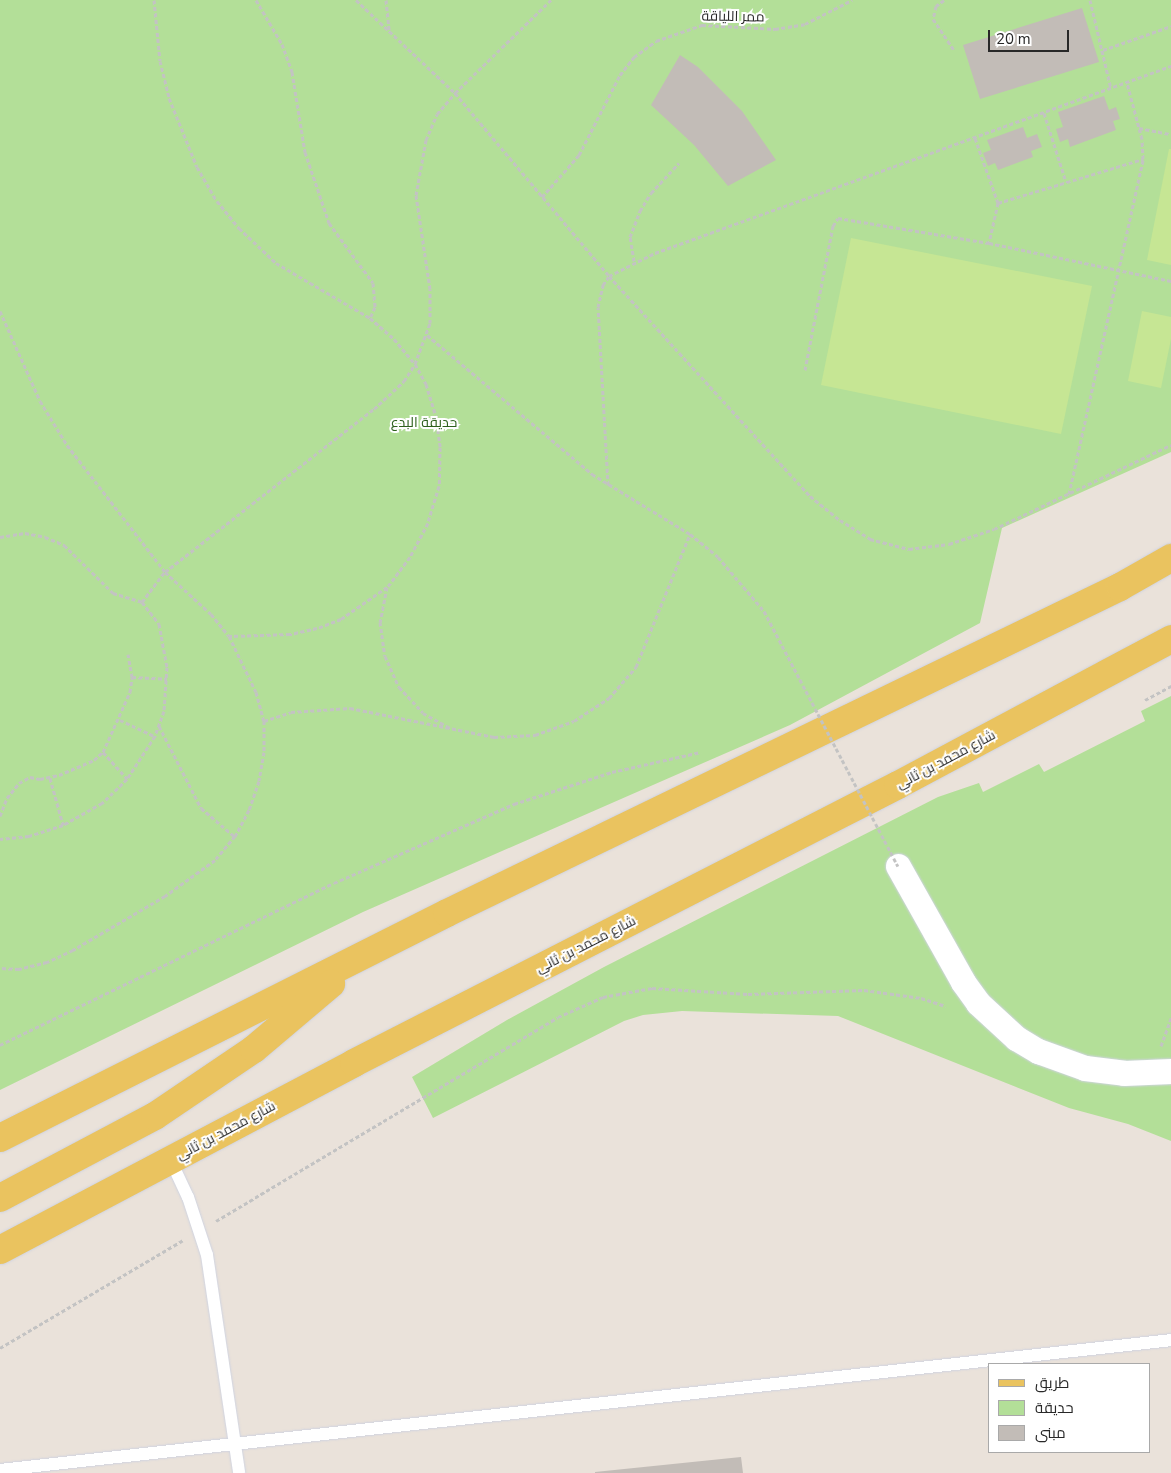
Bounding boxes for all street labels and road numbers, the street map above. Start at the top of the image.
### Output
street label: ممر اللياقة [701,8,765,26]
street label: شارع محمد بن ثاني [894,727,998,793]
street label: شارع محمد بن ثاني [533,913,639,977]
street label: شارع محمد بن ثاني [174,1098,278,1164]

